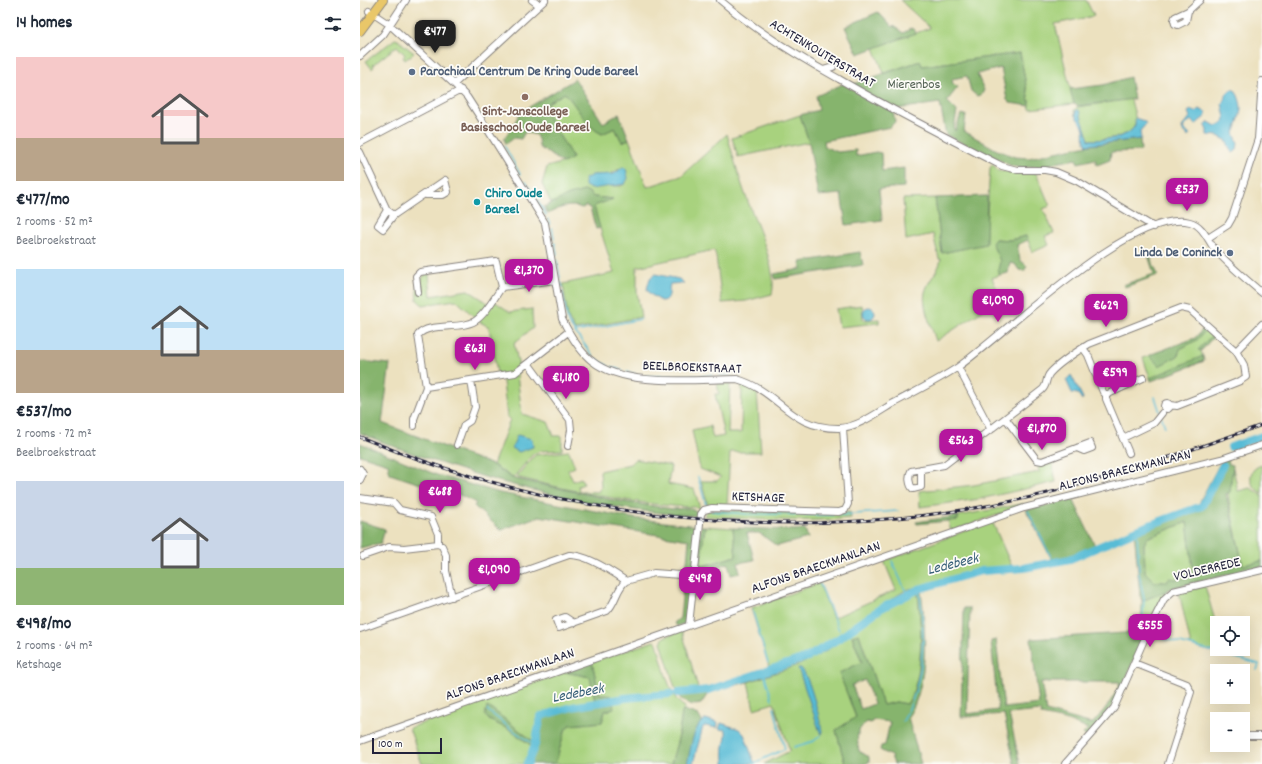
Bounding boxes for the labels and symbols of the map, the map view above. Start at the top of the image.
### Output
street label: ACHTENKOUTERSTRAAT [765,14,879,94]
pin: €477 [411,20,459,54]
place label: Parochiaal Centrum De Kring Oude Bareel [420,62,639,82]
marker: Parochiaal Centrum De Kring Oude Bareel [407,67,417,77]
park label: Mierenbos [888,75,941,95]
marker: Sint-Janscollege Basisschool Oude Bareel [520,92,530,102]
place label: Sint-Janscollege Basisschool Oude Bareel [461,102,590,138]
pin: €537 [1163,178,1211,212]
place label: Chiro Oude Bareel [485,184,542,220]
marker: Chiro Oude Bareel [472,197,482,207]
place label: Linda De Coninck [1134,243,1222,263]
marker: Linda De Coninck [1225,248,1235,258]
pin: €1,370 [496,259,562,293]
pin: €1,090 [965,289,1031,323]
pin: €629 [1082,294,1130,328]
pin: €631 [451,337,499,371]
street label: BEELBROEKSTRAAT [642,356,742,380]
pin: €599 [1091,361,1139,395]
pin: €1,180 [533,366,599,400]
pin: €1,870 [1009,417,1075,451]
pin: €563 [937,429,985,463]
street label: ALFONS BRAECKMANLAAN [1057,445,1193,497]
pin: €688 [416,480,464,514]
street label: KETSHAGE [731,487,785,509]
street label: ALFONS BRAECKMANLAAN [749,536,883,600]
water label: Ledebeek [925,548,983,582]
street label: VOLDERREDE [1172,553,1243,587]
pin: €1,090 [461,558,527,592]
pin: €498 [676,567,724,601]
pin: €555 [1126,614,1174,648]
street label: ALFONS BRAECKMANLAAN [443,643,577,707]
water label: Ledebeek [550,678,608,710]
scale bar [372,736,442,755]

